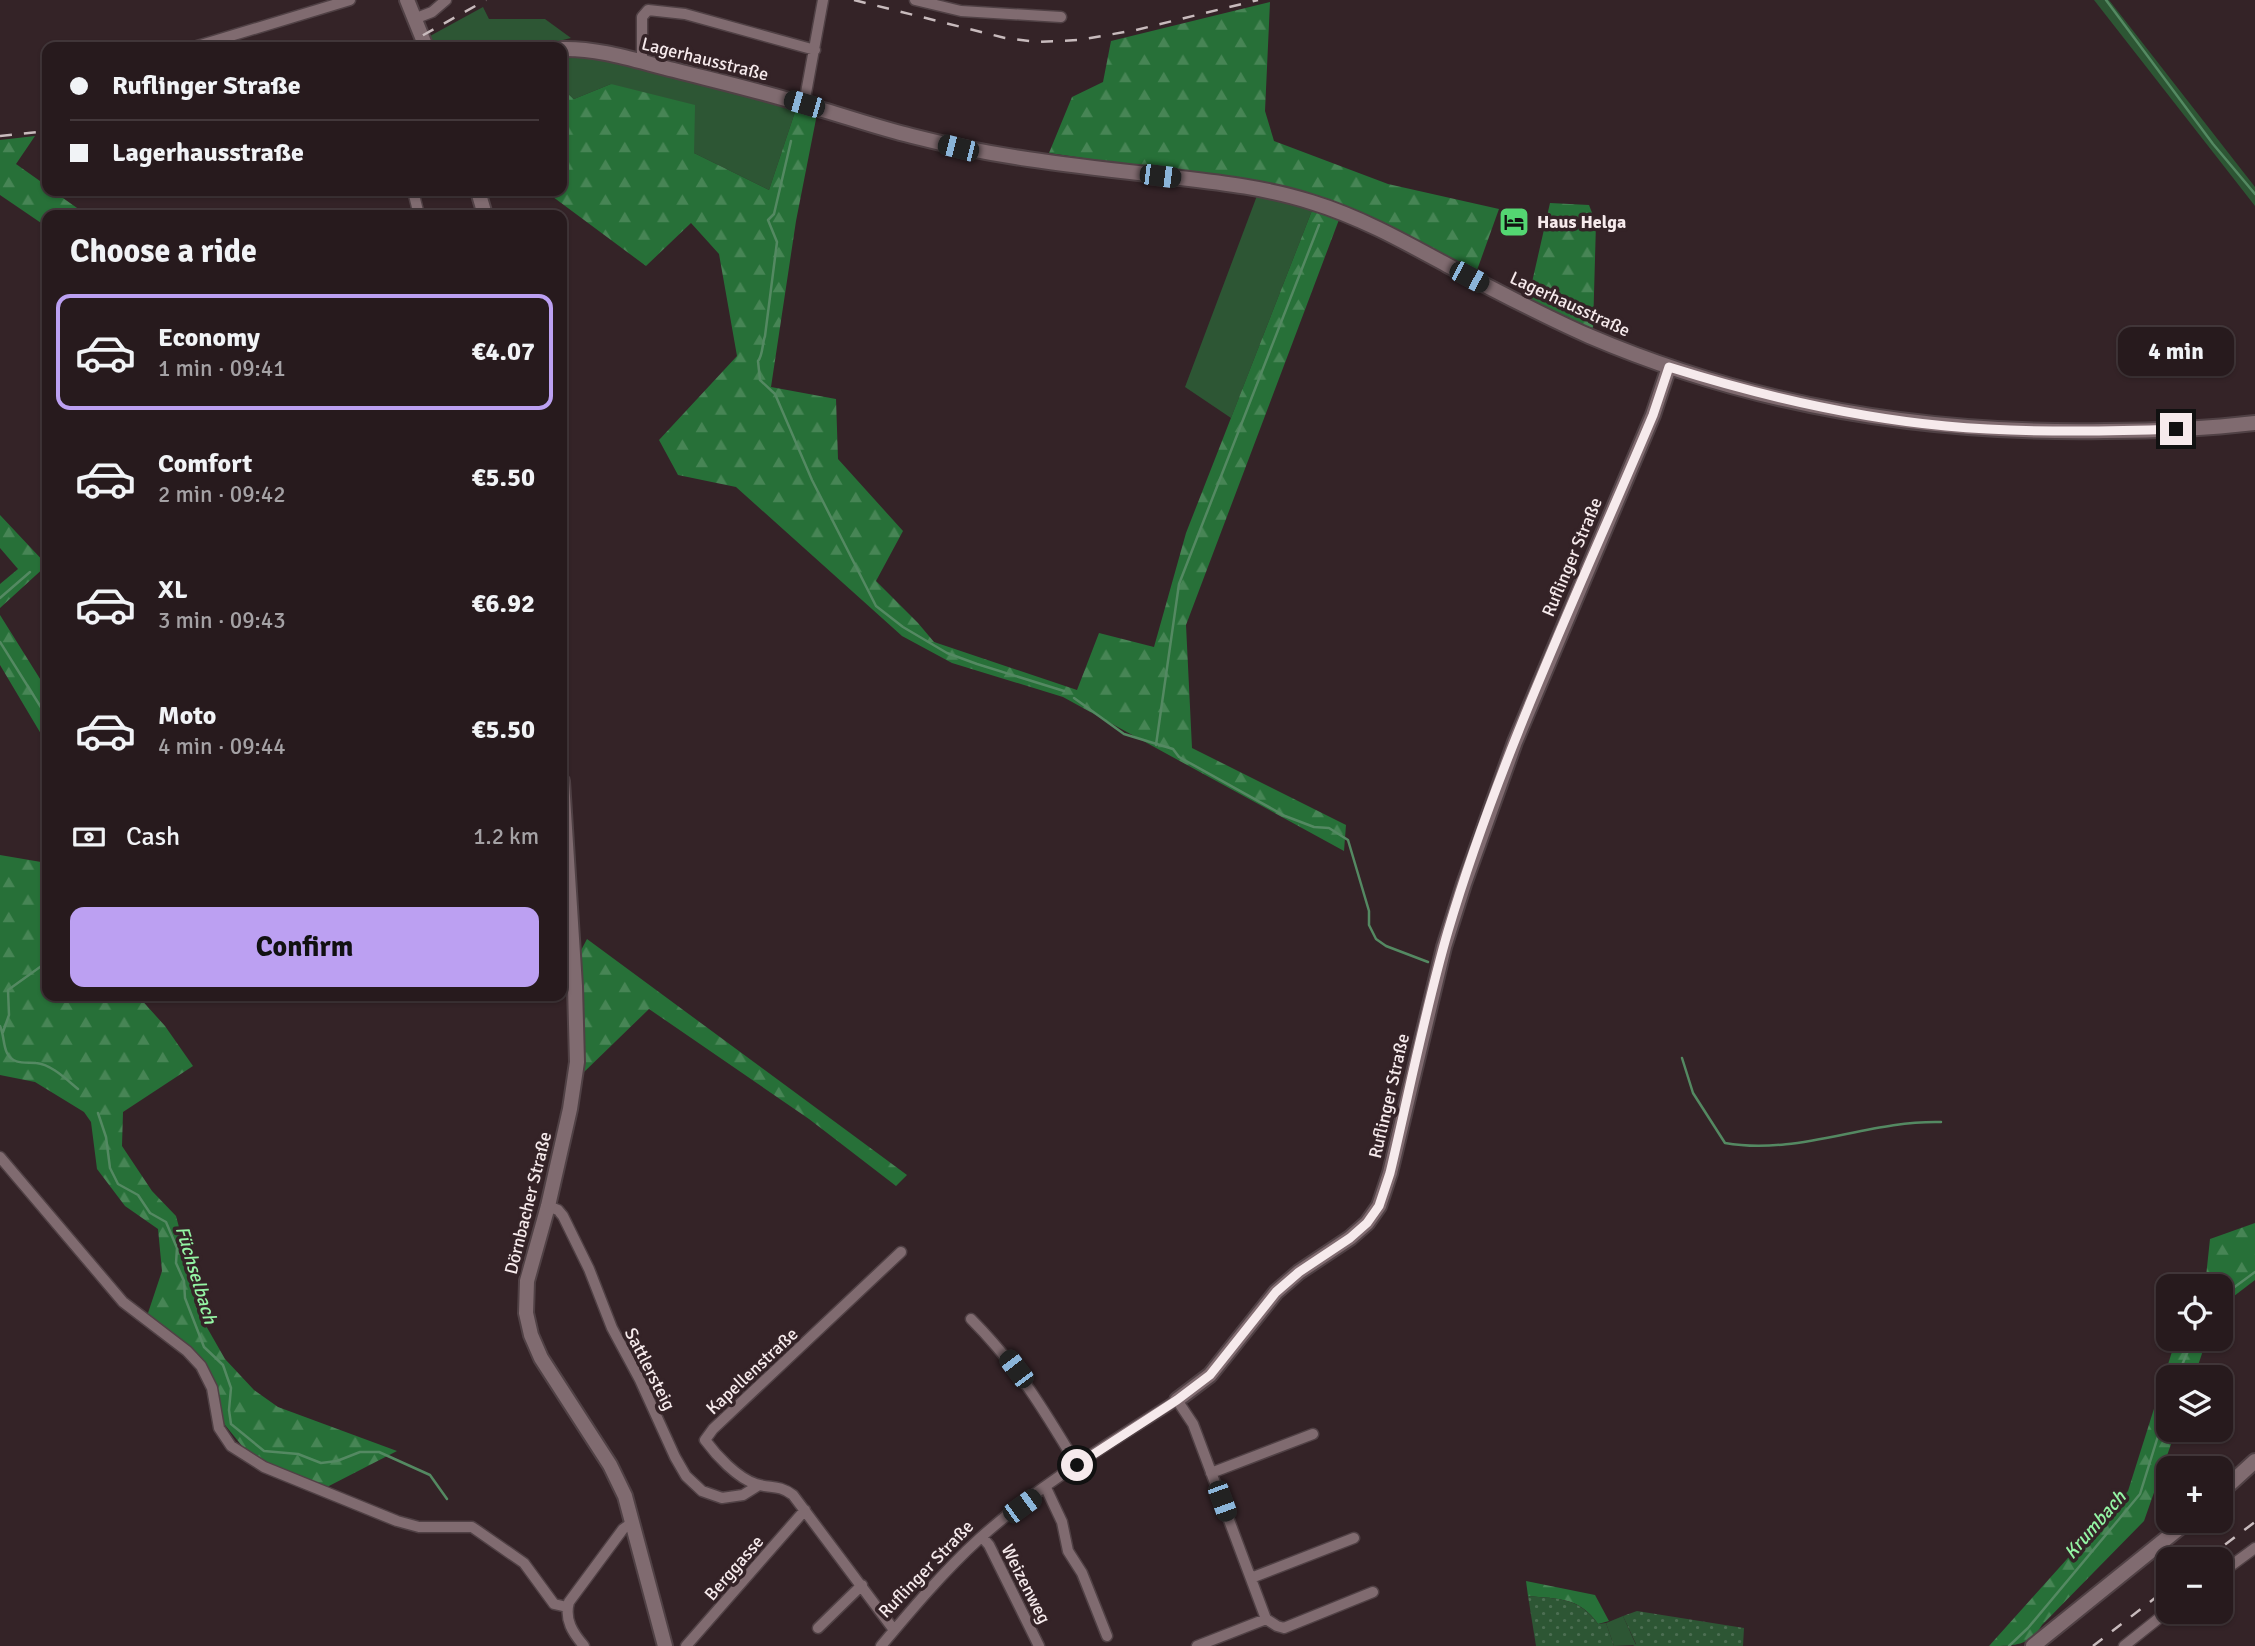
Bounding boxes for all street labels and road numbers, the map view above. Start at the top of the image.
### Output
street label: Lagerhausstraße [639,33,771,85]
street label: Lagerhausstraße [1506,267,1634,341]
street label: Ruflinger Straße [1537,494,1607,620]
street label: Ruflinger Straße [1364,1032,1414,1160]
street label: Dörnbacher Straße [500,1129,556,1277]
street label: Kapellenstraße [702,1323,802,1419]
street label: Sattlersteig [620,1324,680,1414]
street label: Ruflinger Straße [874,1516,978,1622]
street label: Berggasse [700,1531,768,1605]
street label: Weizenweg [997,1541,1055,1627]

